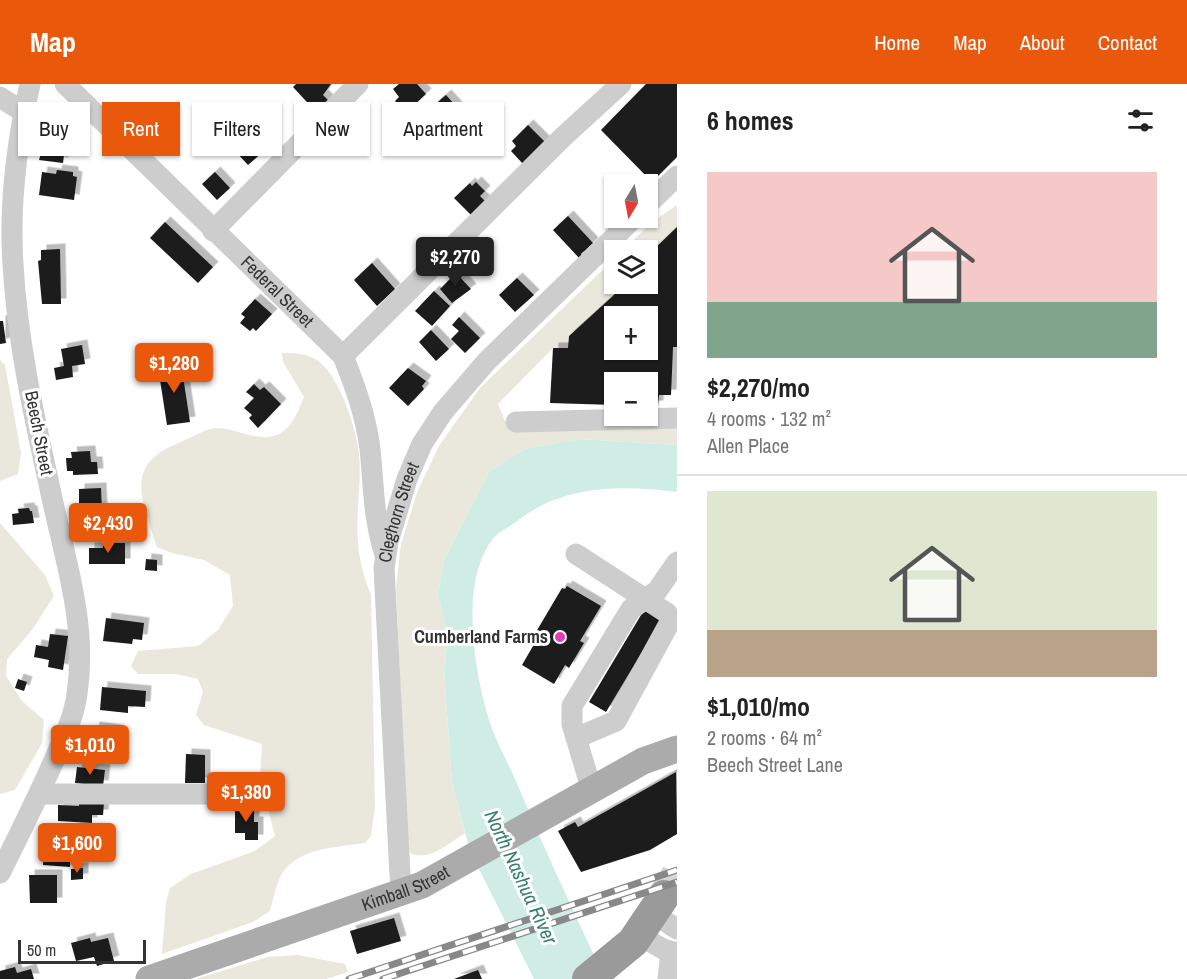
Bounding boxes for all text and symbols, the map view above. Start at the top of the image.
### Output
text: Map [30,23,76,61]
text: Home [874,28,920,57]
text: Map [953,28,987,57]
text: About [1020,28,1065,57]
text: Contact [1098,28,1157,57]
chip: Buy [18,102,90,156]
chip: Rent [102,102,180,156]
chip: Filters [192,102,282,156]
chip: New [294,102,370,156]
chip: Apartment [382,102,504,156]
text: 6 homes [707,103,794,138]
icon: filters [1124,104,1157,137]
north arrow [604,174,658,228]
map controls [604,174,658,426]
icon: home [878,211,986,319]
pin: $2,270 [406,237,504,288]
button: layers [604,240,658,294]
text: $2,270 [430,243,480,270]
street label: Federal Street [236,250,320,333]
button: + [604,306,658,360]
pin: $1,280 [125,343,223,394]
text: $1,280 [149,349,199,376]
text: $2,270/mo [707,370,810,405]
button: − [604,372,658,426]
street label: Beech Street [19,389,60,477]
text: 4 rooms · 132 m² [707,405,831,432]
text: Allen Place [707,432,789,459]
street label: Cleghorn Street [372,458,425,564]
pin: $2,430 [59,503,157,554]
text: $2,430 [83,509,133,536]
icon: home [878,530,986,638]
place label: Cumberland Farms [414,624,548,649]
marker: Cumberland Farms [553,630,567,644]
text: $1,010/mo [707,689,810,724]
text: 2 rooms · 64 m² [707,724,822,751]
pin: $1,010 [41,725,139,776]
text: $1,010 [65,731,115,758]
text: Beech Street Lane [707,751,843,778]
pin: $1,380 [197,772,295,823]
text: $1,380 [221,778,271,805]
water label: North Nashua River [479,805,565,949]
pin: $1,600 [28,823,126,874]
text: $1,600 [52,829,102,856]
street label: Kimball Street [358,859,454,917]
scale bar [18,937,146,964]
text: 50 m [27,939,56,961]

